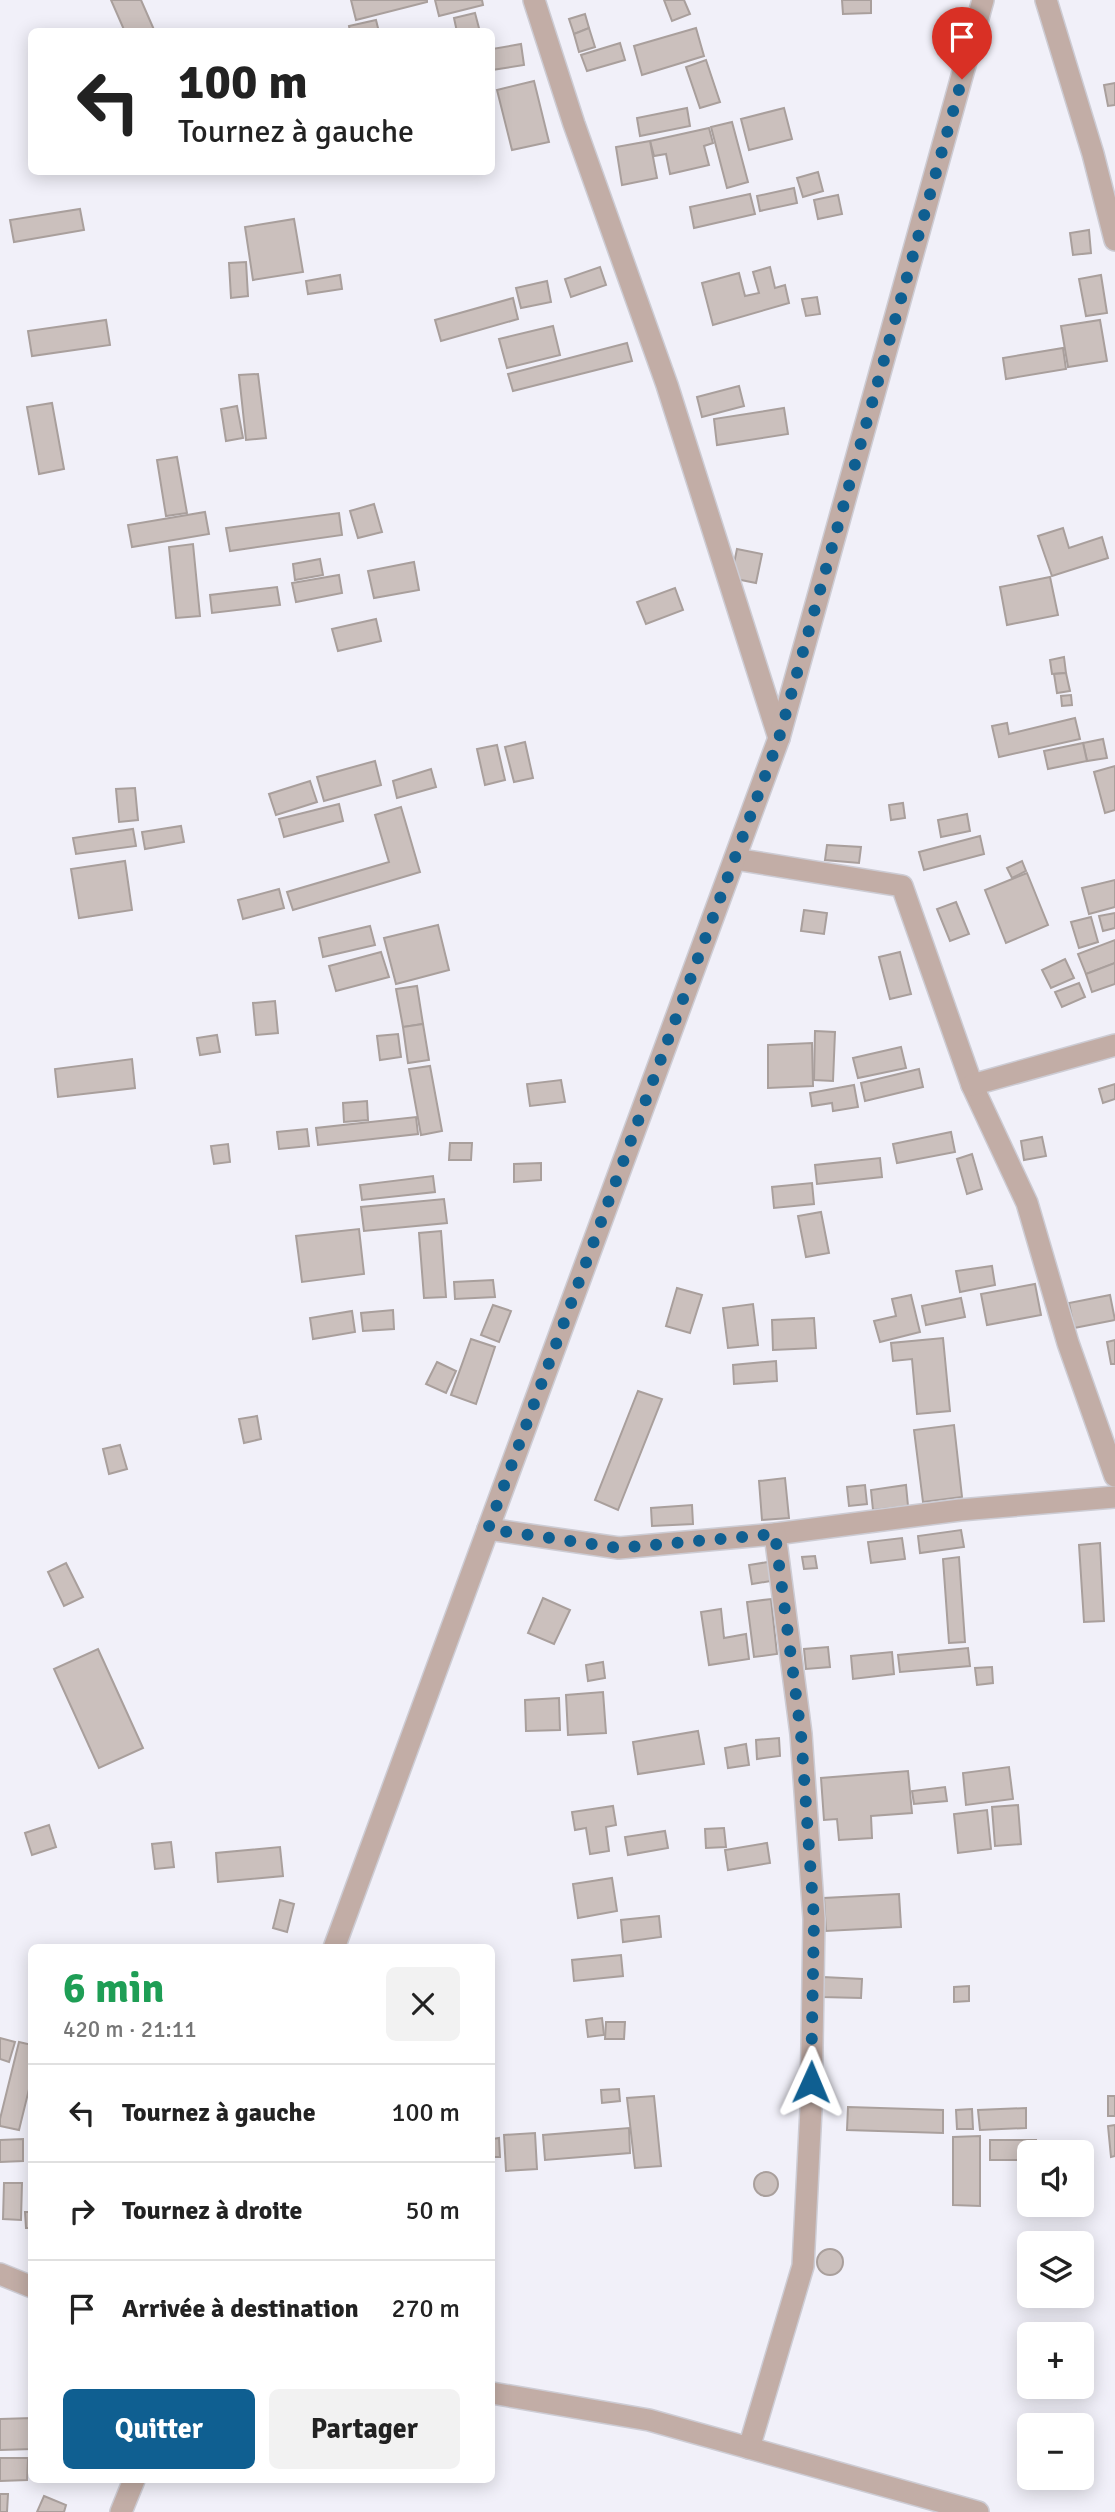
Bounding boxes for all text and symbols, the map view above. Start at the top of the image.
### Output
pin [932,7,992,79]
icon: arrive [943,18,981,56]
text: 100 m [178,52,308,112]
icon: left [63,56,154,147]
text: Tournez à gauche [178,112,414,151]
text: 6 min [63,1963,164,2014]
button: close [386,1967,460,2041]
text: 420 m · 21:11 [63,2015,197,2044]
position arrow [774,2045,848,2119]
icon: left [63,2094,101,2132]
text: Tournez à gauche [122,2097,316,2129]
text: 100 m [391,2097,460,2129]
map controls [1017,2140,1094,2490]
button: sound [1017,2140,1094,2217]
icon: right [63,2192,101,2230]
text: Tournez à droite [122,2195,302,2227]
text: 50 m [405,2195,460,2227]
button: layers [1017,2231,1094,2308]
icon: arrive [63,2290,101,2328]
text: Arrivée à destination [122,2293,359,2325]
text: 270 m [391,2293,460,2325]
button: + [1017,2322,1094,2399]
button: Quitter [63,2389,255,2469]
button: Partager [269,2389,460,2469]
button: − [1017,2413,1094,2490]

